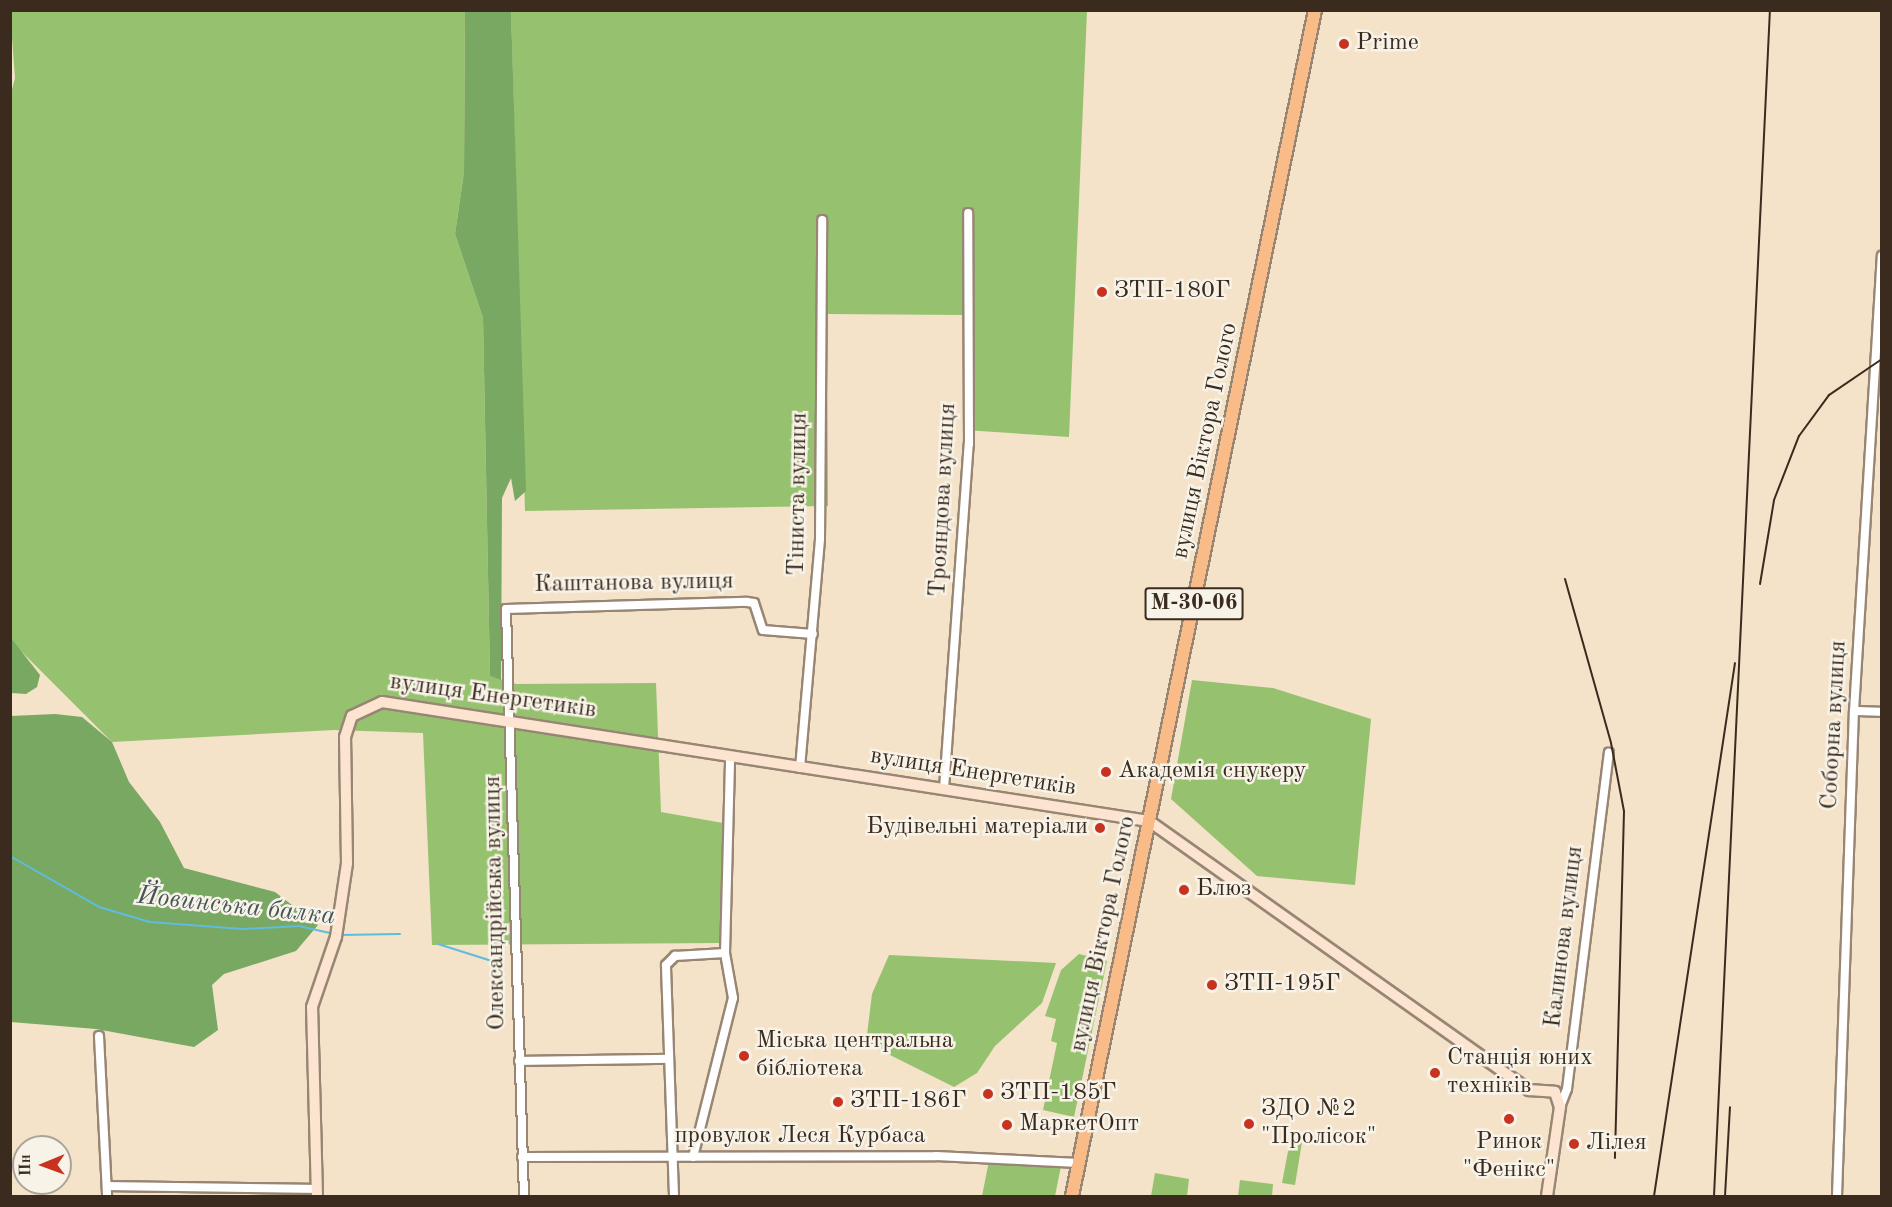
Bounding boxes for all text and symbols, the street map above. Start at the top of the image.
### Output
place label: Prime [1356,30,1419,58]
marker: Prime [1337,37,1351,51]
place label: ЗТП-180Г [1114,278,1231,306]
marker: ЗТП-180Г [1095,285,1109,299]
street label: вулиця Віктора Голого [1167,320,1245,562]
street label: Трояндова вулиця [925,402,963,598]
street label: Тіниста вулиця [783,412,815,576]
street label: Каштанова вулиця [534,568,734,600]
road number: М-30-06 [1144,585,1244,623]
street label: Соборна вулиця [1816,640,1854,810]
street label: вулиця Енергетиків [388,668,598,726]
street label: вулиця Енергетиків [868,743,1078,803]
place label: Академія снукеру [1118,758,1307,786]
marker: Академія снукеру [1099,765,1113,779]
street label: Олександрійська вулиця [479,775,513,1031]
street label: вулиця Віктора Голого [1065,813,1143,1055]
place label: Будівельні матеріали [866,814,1088,842]
marker: Будівельні матеріали [1093,821,1107,835]
street label: Калинова вулиця [1540,844,1590,1030]
place label: Блюз [1196,876,1251,904]
water label: Йовинська балка [135,881,337,933]
marker: Блюз [1177,883,1191,897]
place label: ЗТП-195Г [1224,971,1341,999]
marker: ЗТП-195Г [1205,978,1219,992]
place label: Міська центральна бібліотека [756,1028,954,1084]
place label: Станція юних техніків [1447,1045,1593,1101]
marker: Міська центральна бібліотека [737,1049,751,1063]
marker: Станція юних техніків [1428,1066,1442,1080]
place label: ЗТП-185Г [1000,1080,1117,1108]
marker: ЗТП-185Г [981,1087,995,1101]
place label: ЗТП-186Г [850,1088,967,1116]
marker: ЗТП-186Г [831,1095,845,1109]
place label: ЗДО №2 "Пролісок" [1261,1096,1376,1152]
place label: МаркетОпт [1019,1111,1139,1139]
marker: Ринок "Фенікс" [1502,1112,1516,1126]
marker: ЗДО №2 "Пролісок" [1242,1117,1256,1131]
marker: МаркетОпт [1000,1118,1014,1132]
street label: провулок Леся Курбаса [674,1123,926,1151]
place label: Ринок "Фенікс" [1463,1129,1555,1185]
place label: Лілея [1586,1130,1647,1158]
north arrow [12,1135,72,1195]
marker: Лілея [1567,1137,1581,1151]
text: Пн [18,1154,34,1176]

